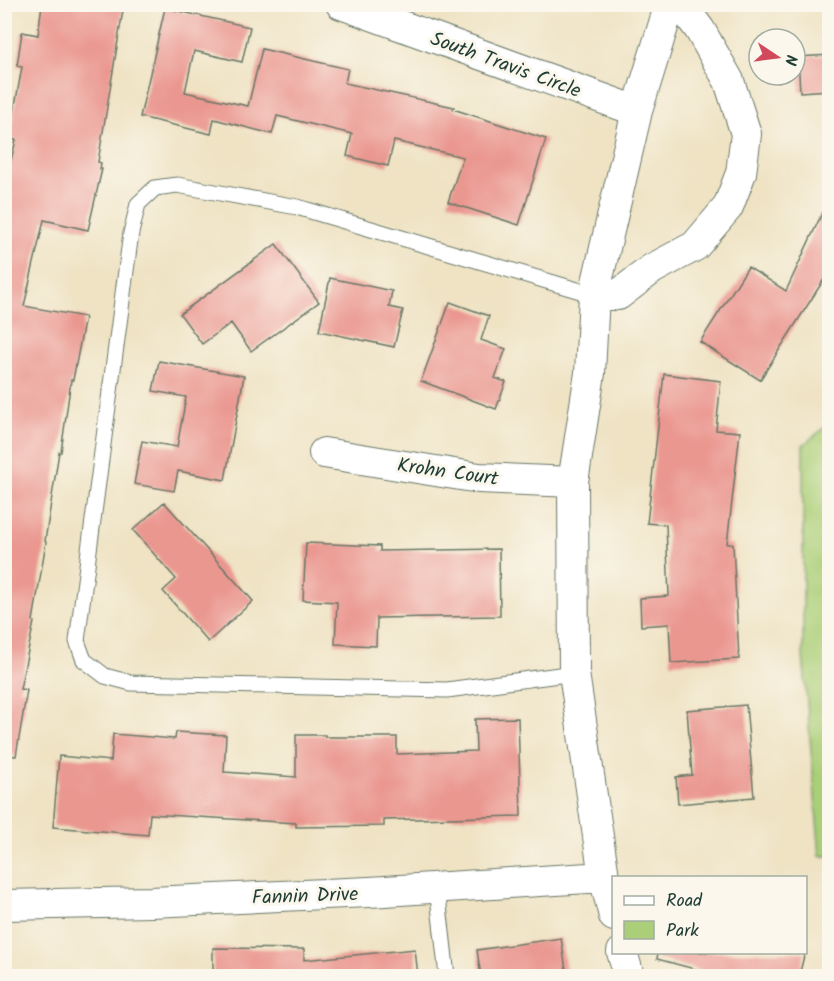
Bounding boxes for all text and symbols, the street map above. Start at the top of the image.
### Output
street label: South Travis Circle [425,24,585,108]
north arrow [747,27,807,87]
text: N [777,52,803,68]
street label: Krohn Court [395,450,501,496]
legend [612,876,807,954]
street label: Fannin Drive [251,879,359,915]
text: Road [666,887,703,916]
text: Park [666,917,699,946]

